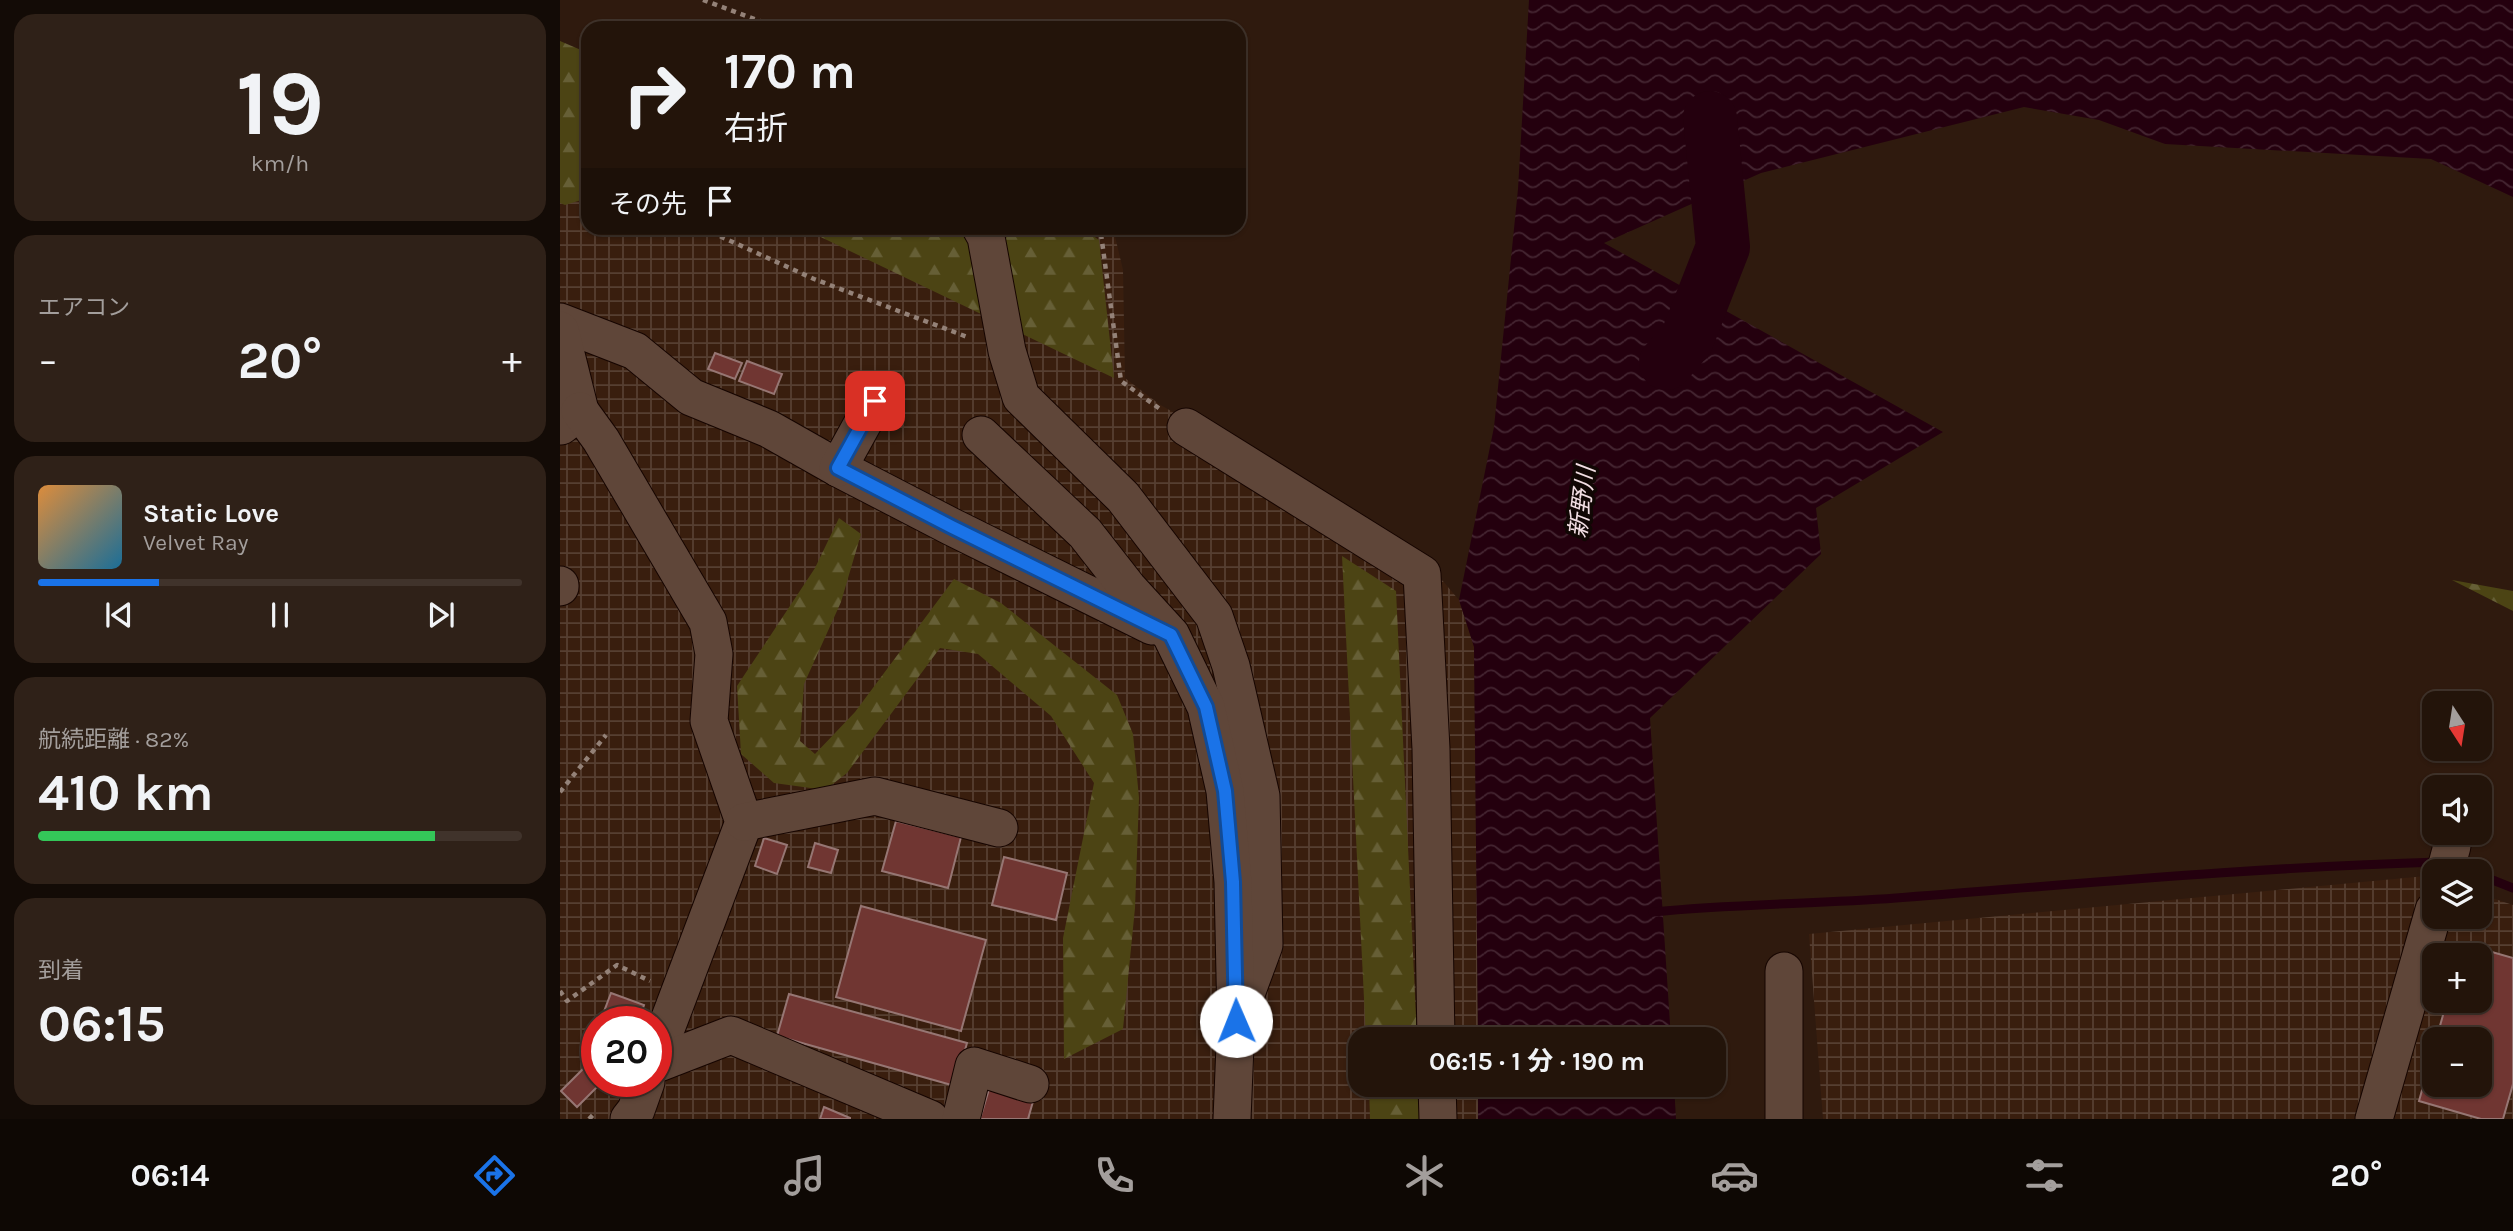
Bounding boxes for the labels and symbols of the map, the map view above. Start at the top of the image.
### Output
pin [845,371,905,431]
water label: 新野川 [1564,462,1601,539]
north arrow [2422,691,2492,761]
position arrow [1199,984,1273,1058]
speed limit sign: 20 [581,1006,672,1097]

